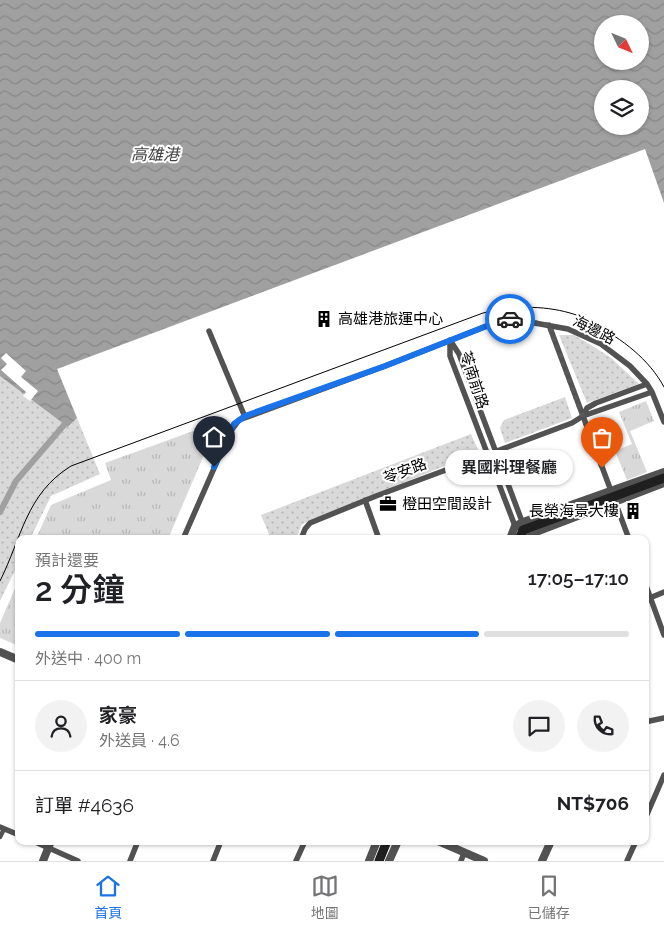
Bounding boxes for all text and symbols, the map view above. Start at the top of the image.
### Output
north arrow [594,15,649,70]
map controls [594,15,649,135]
button: layers [594,80,649,135]
water label: 高雄港 [131,145,181,164]
courier [485,294,535,344]
icon: car [496,305,524,333]
building icon: 高雄港旅運中心 [314,309,334,329]
place label: 高雄港旅運中心 [338,310,443,328]
street label: 海邊路 [570,312,618,348]
street label: 苓南前路 [456,349,492,411]
pin [193,416,235,467]
pin [581,417,623,468]
icon: home [200,423,228,451]
icon: bag [588,424,616,452]
callout: 異國料理餐廳 [444,450,572,486]
street label: 苓安路 [381,455,429,487]
text: 異國料理餐廳 [461,458,557,477]
office icon: 橙田空間設計 [378,494,398,514]
place label: 橙田空間設計 [402,495,492,513]
building icon: 長榮海景大樓 [623,501,643,521]
place label: 長榮海景大樓 [529,502,619,520]
text: 預計還要 [35,551,99,570]
text: 17:05–17:10 [528,567,629,589]
text: 2 分鐘 [35,571,124,608]
text: 外送中 · 400 m [35,649,141,668]
button: person [35,700,87,752]
button: chat [513,700,565,752]
button: phone [577,700,629,752]
text: 家豪 [99,704,137,726]
text: 外送員 · 4.6 [99,731,180,750]
text: NT$706 [557,792,629,814]
text: 訂單 #4636 [35,794,134,816]
tab: 首頁 [94,872,122,922]
tab: 地圖 [311,872,339,922]
tab: 已儲存 [528,872,570,922]

